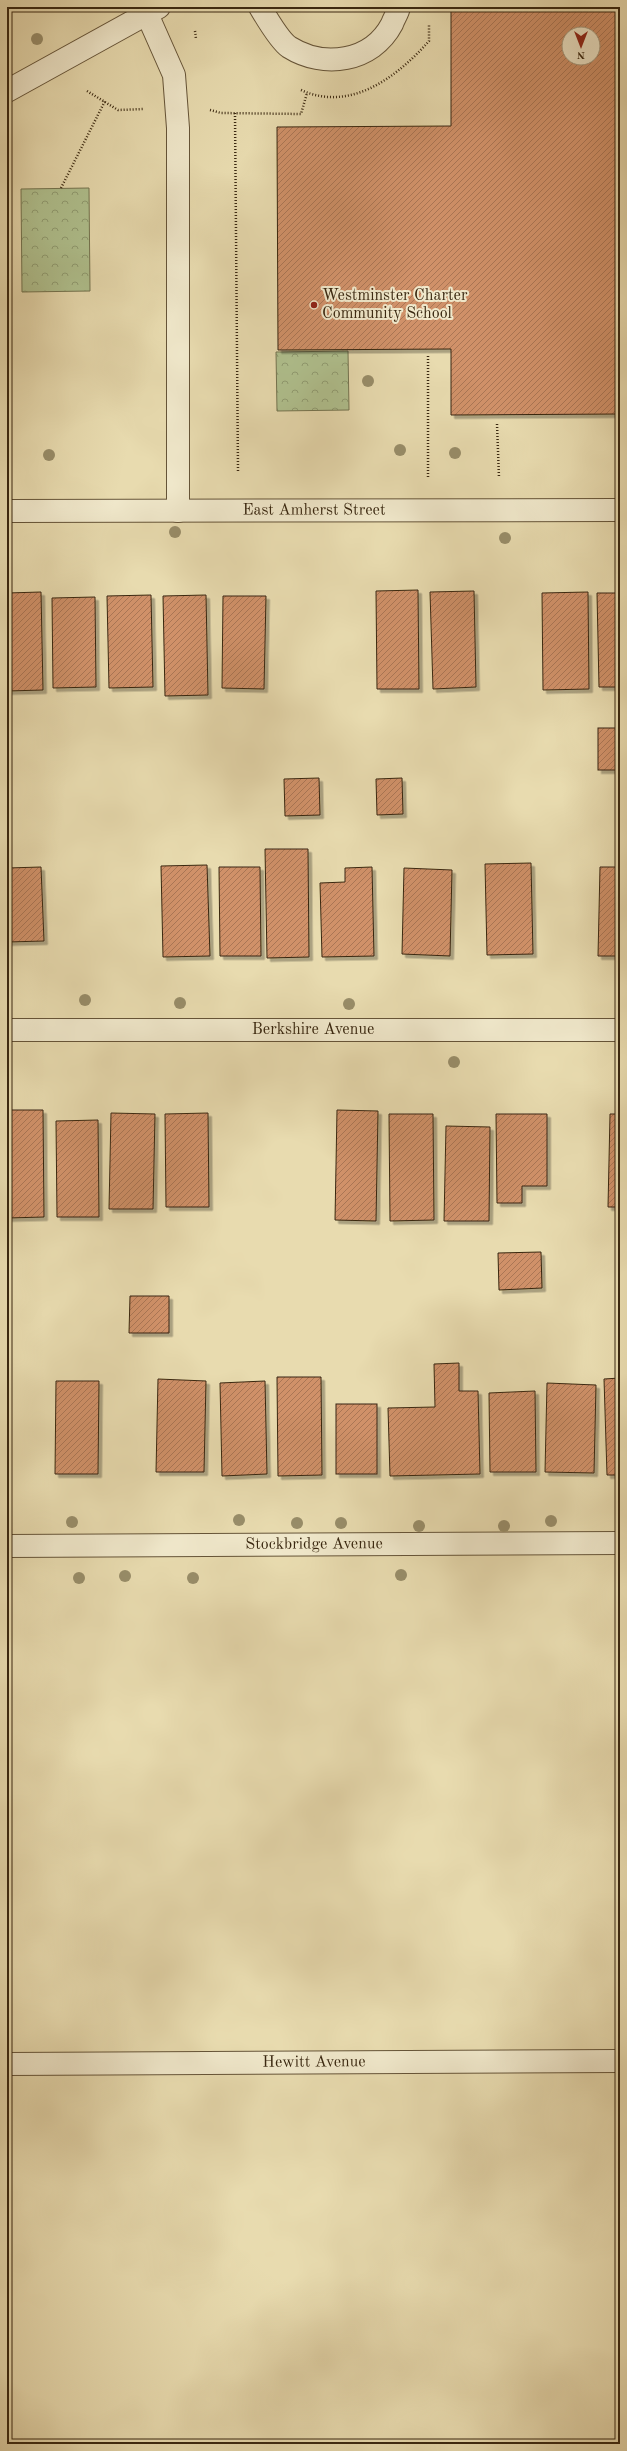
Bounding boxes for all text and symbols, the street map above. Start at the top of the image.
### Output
north arrow [561,26,601,66]
text: N [576,49,585,60]
place label: Westminster Charter Community School [322,288,468,322]
marker: Westminster Charter Community School [309,300,319,310]
street label: East Amherst Street [242,502,386,519]
street label: Berkshire Avenue [252,1022,374,1038]
street label: Stockbridge Avenue [245,1536,383,1553]
street label: Hewitt Avenue [262,2054,366,2071]

